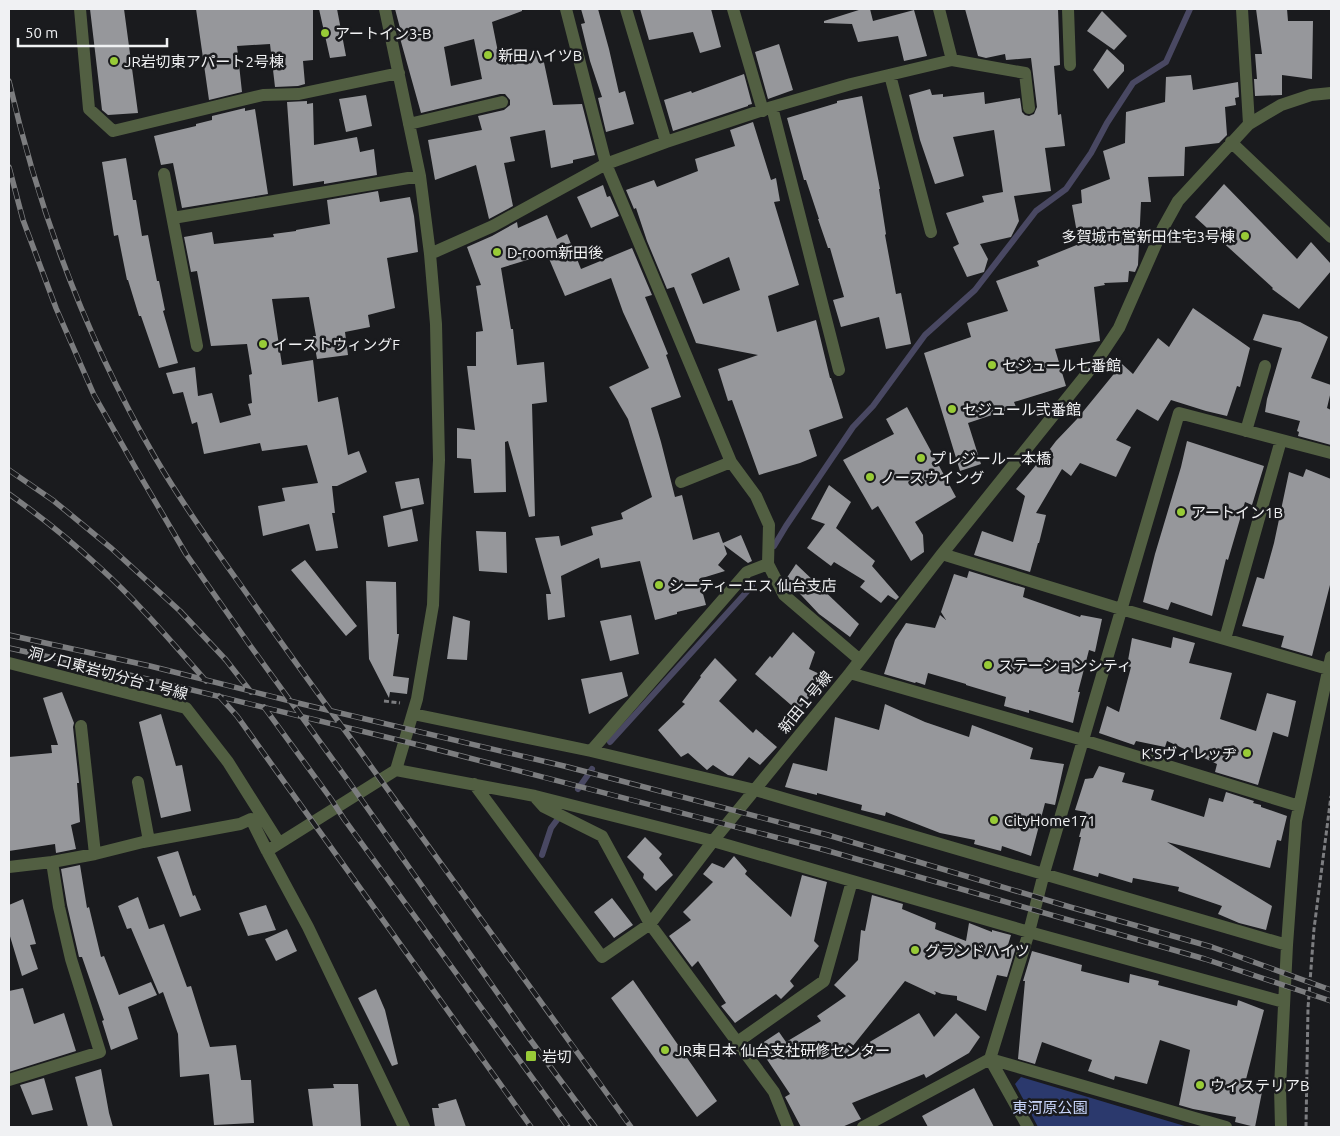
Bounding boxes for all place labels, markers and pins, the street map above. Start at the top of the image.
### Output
place label: アートイン3-B [335,25,431,42]
marker: アートイン3-B [319,27,331,39]
place label: 新田ハイツB [498,47,582,64]
marker: 新田ハイツB [482,49,494,61]
place label: JR岩切東アパート2号棟 [124,53,284,70]
marker: JR岩切東アパート2号棟 [108,55,120,67]
place label: 多賀城市営新田住宅3号棟 [1062,228,1235,245]
marker: 多賀城市営新田住宅3号棟 [1239,230,1251,242]
place label: D-room新田後 [507,244,603,261]
marker: D-room新田後 [491,246,503,258]
place label: イーストウィングF [273,336,400,353]
marker: イーストウィングF [257,338,269,350]
place label: セジュール七番館 [1002,357,1121,374]
marker: セジュール七番館 [986,359,998,371]
place label: セジュール弐番館 [962,401,1081,418]
marker: セジュール弐番館 [946,403,958,415]
place label: プレジール一本橋 [931,450,1051,467]
marker: プレジール一本橋 [915,452,927,464]
place label: ノースウイング [880,469,984,486]
marker: ノースウイング [864,471,876,483]
place label: アートイン1B [1191,504,1283,521]
marker: アートイン1B [1175,506,1187,518]
place label: シーティーエス 仙台支店 [669,577,837,594]
marker: シーティーエス 仙台支店 [653,579,665,591]
place label: ステーションシティ [998,657,1132,674]
marker: ステーションシティ [982,659,994,671]
place label: K'Sヴィレッヂ [1141,745,1237,762]
marker: K'Sヴィレッヂ [1241,747,1253,759]
place label: CityHome171 [1004,812,1096,829]
marker: CityHome171 [988,814,1000,826]
place label: グランドハイツ [925,942,1030,959]
marker: グランドハイツ [909,944,921,956]
place label: JR東日本 仙台支社研修センター [675,1042,890,1059]
marker: JR東日本 仙台支社研修センター [659,1044,671,1056]
place label: 岩切 [542,1048,572,1065]
marker: 岩切 [524,1049,538,1063]
place label: ウィステリアB [1210,1077,1310,1094]
marker: ウィステリアB [1194,1079,1206,1091]

